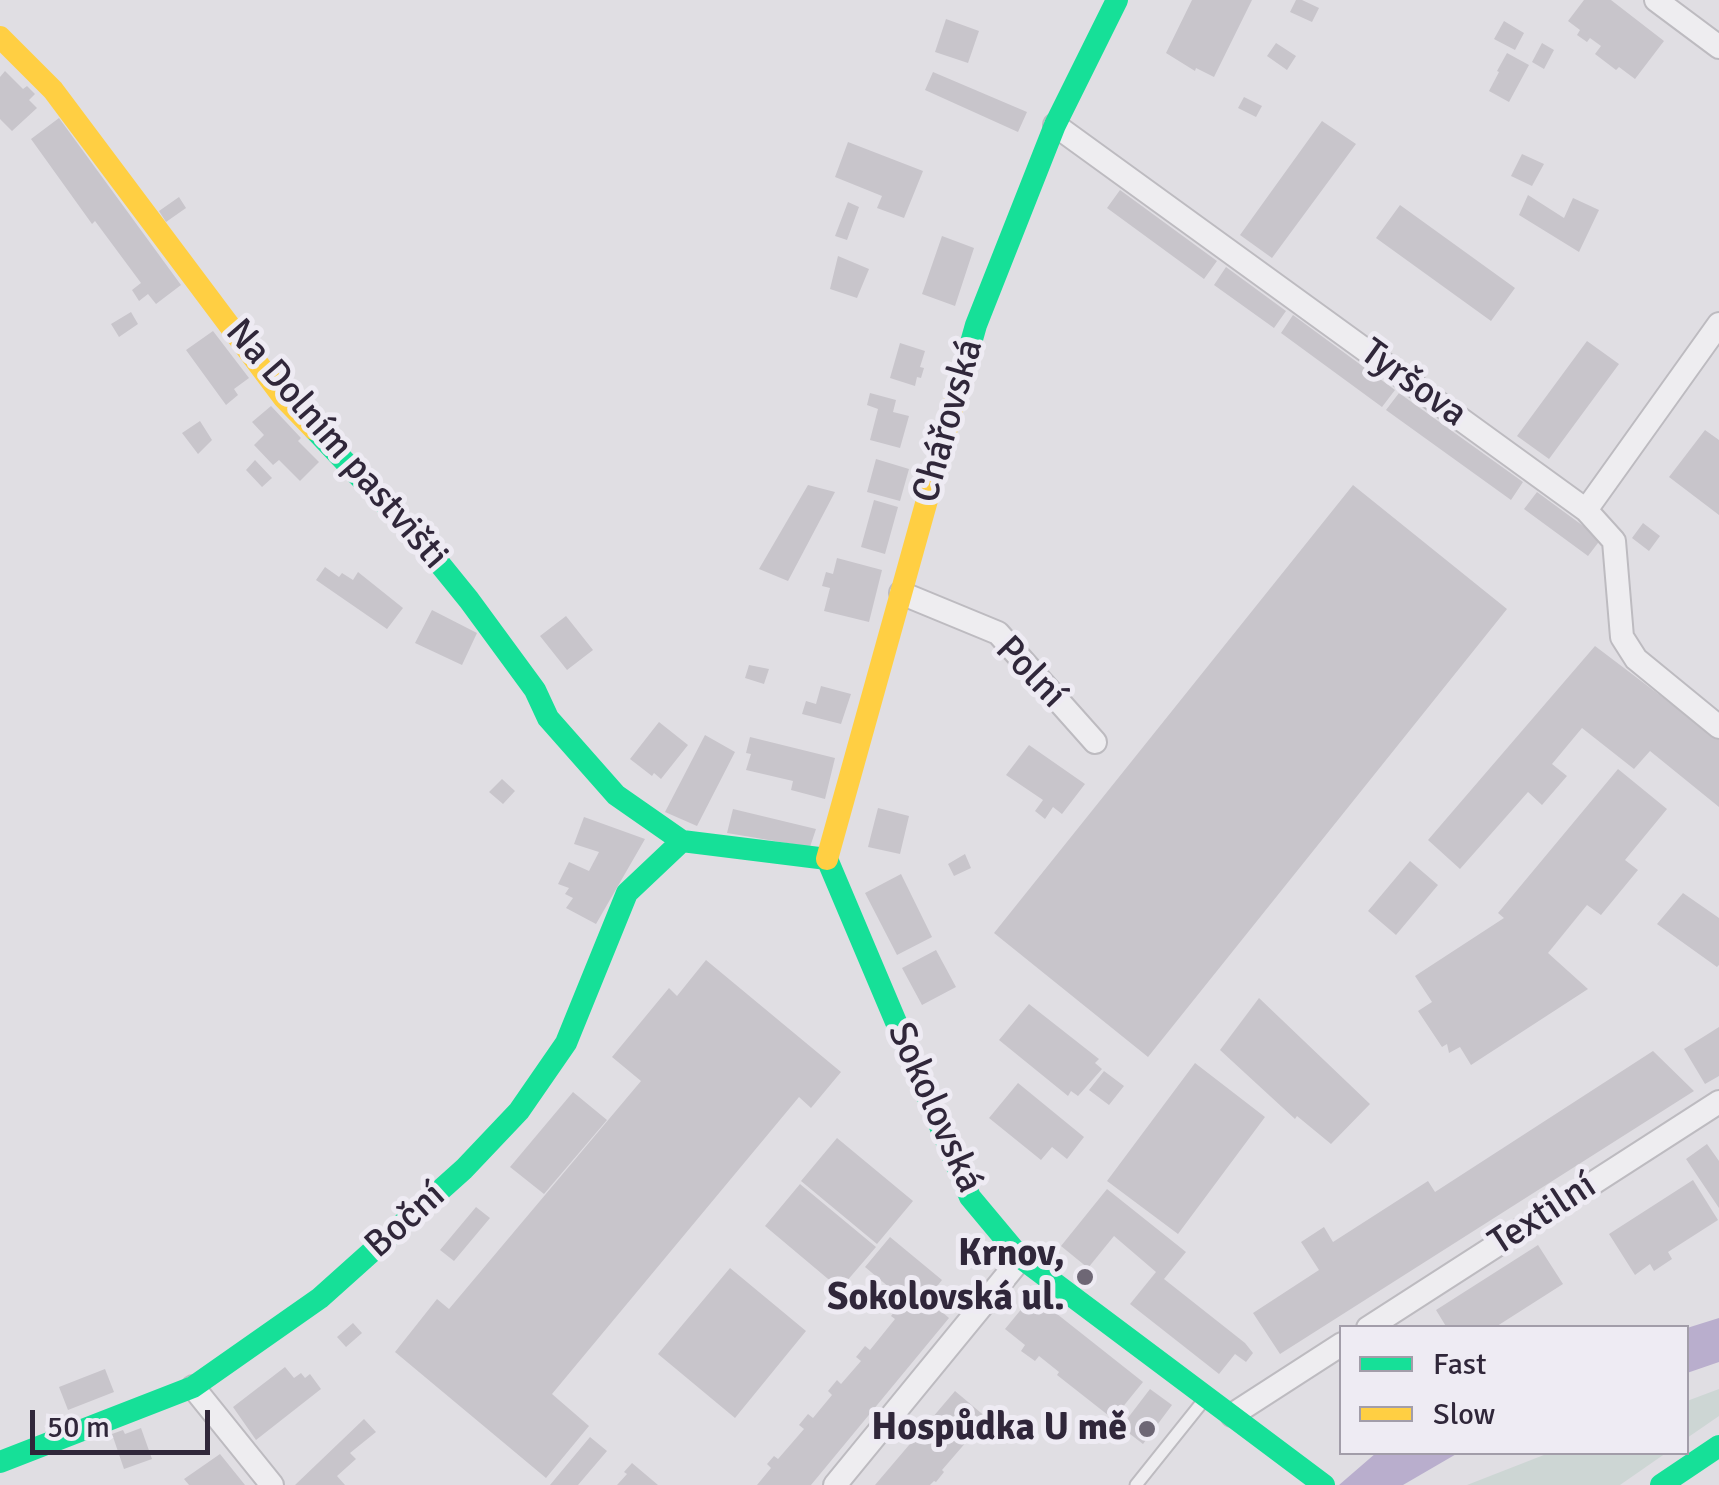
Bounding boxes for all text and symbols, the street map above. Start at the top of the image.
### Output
street label: Na Dolním pastvišti [215,311,457,579]
street label: Tyršova [1351,330,1475,438]
street label: Chářovská [904,334,994,508]
street label: Polní [985,628,1075,718]
street label: Sokolovská [876,1016,992,1200]
street label: Textilní [1481,1164,1605,1266]
street label: Boční [357,1173,455,1269]
place label: Krnov, Sokolovská ul. [827,1232,1065,1322]
marker: Krnov, Sokolovská ul. [1074,1266,1096,1288]
legend [1339,1325,1689,1455]
text: Fast [1433,1346,1486,1383]
scale bar [35,1390,215,1452]
text: Slow [1433,1396,1495,1433]
place label: Hospůdka U mě [871,1406,1127,1452]
text: 50 m [47,1409,110,1446]
marker: Hospůdka U mě [1136,1418,1158,1440]

